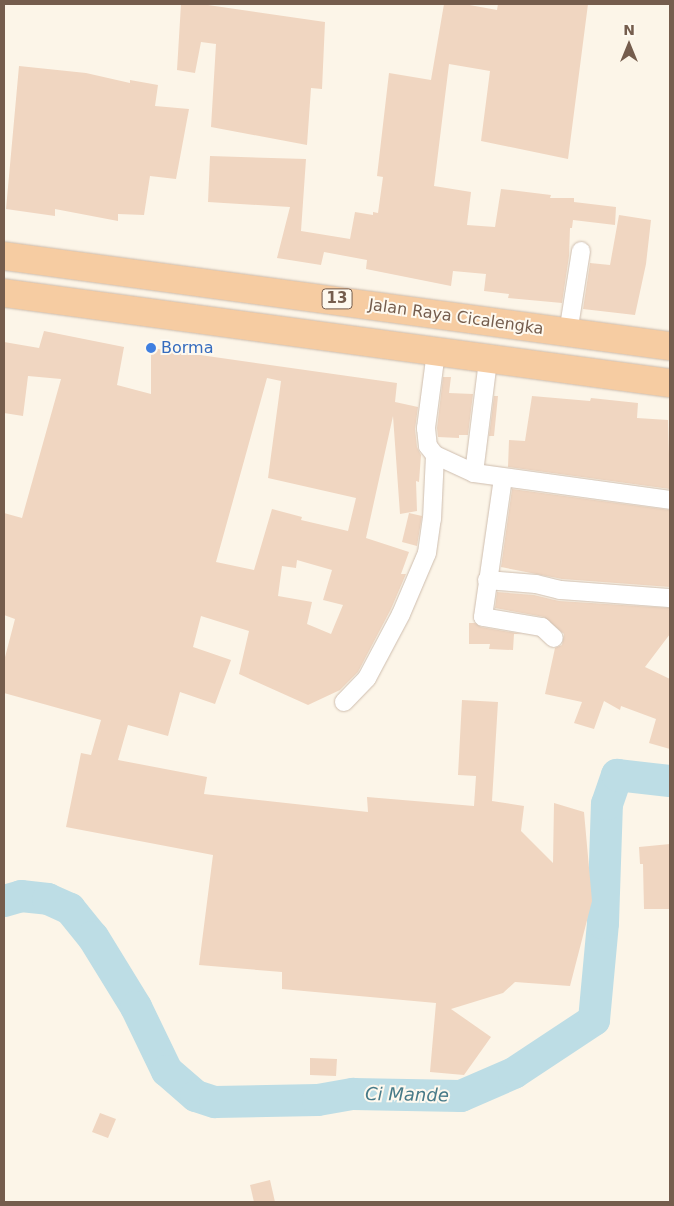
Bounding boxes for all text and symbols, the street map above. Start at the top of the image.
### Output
north arrow [604,20,654,70]
text: N [623,22,635,38]
road number: 13 [321,286,353,312]
street label: Jalan Raya Cicalengka [367,295,545,339]
place label: Borma [161,338,213,358]
marker: Borma [145,342,157,354]
water label: Ci Mande [365,1083,449,1107]

